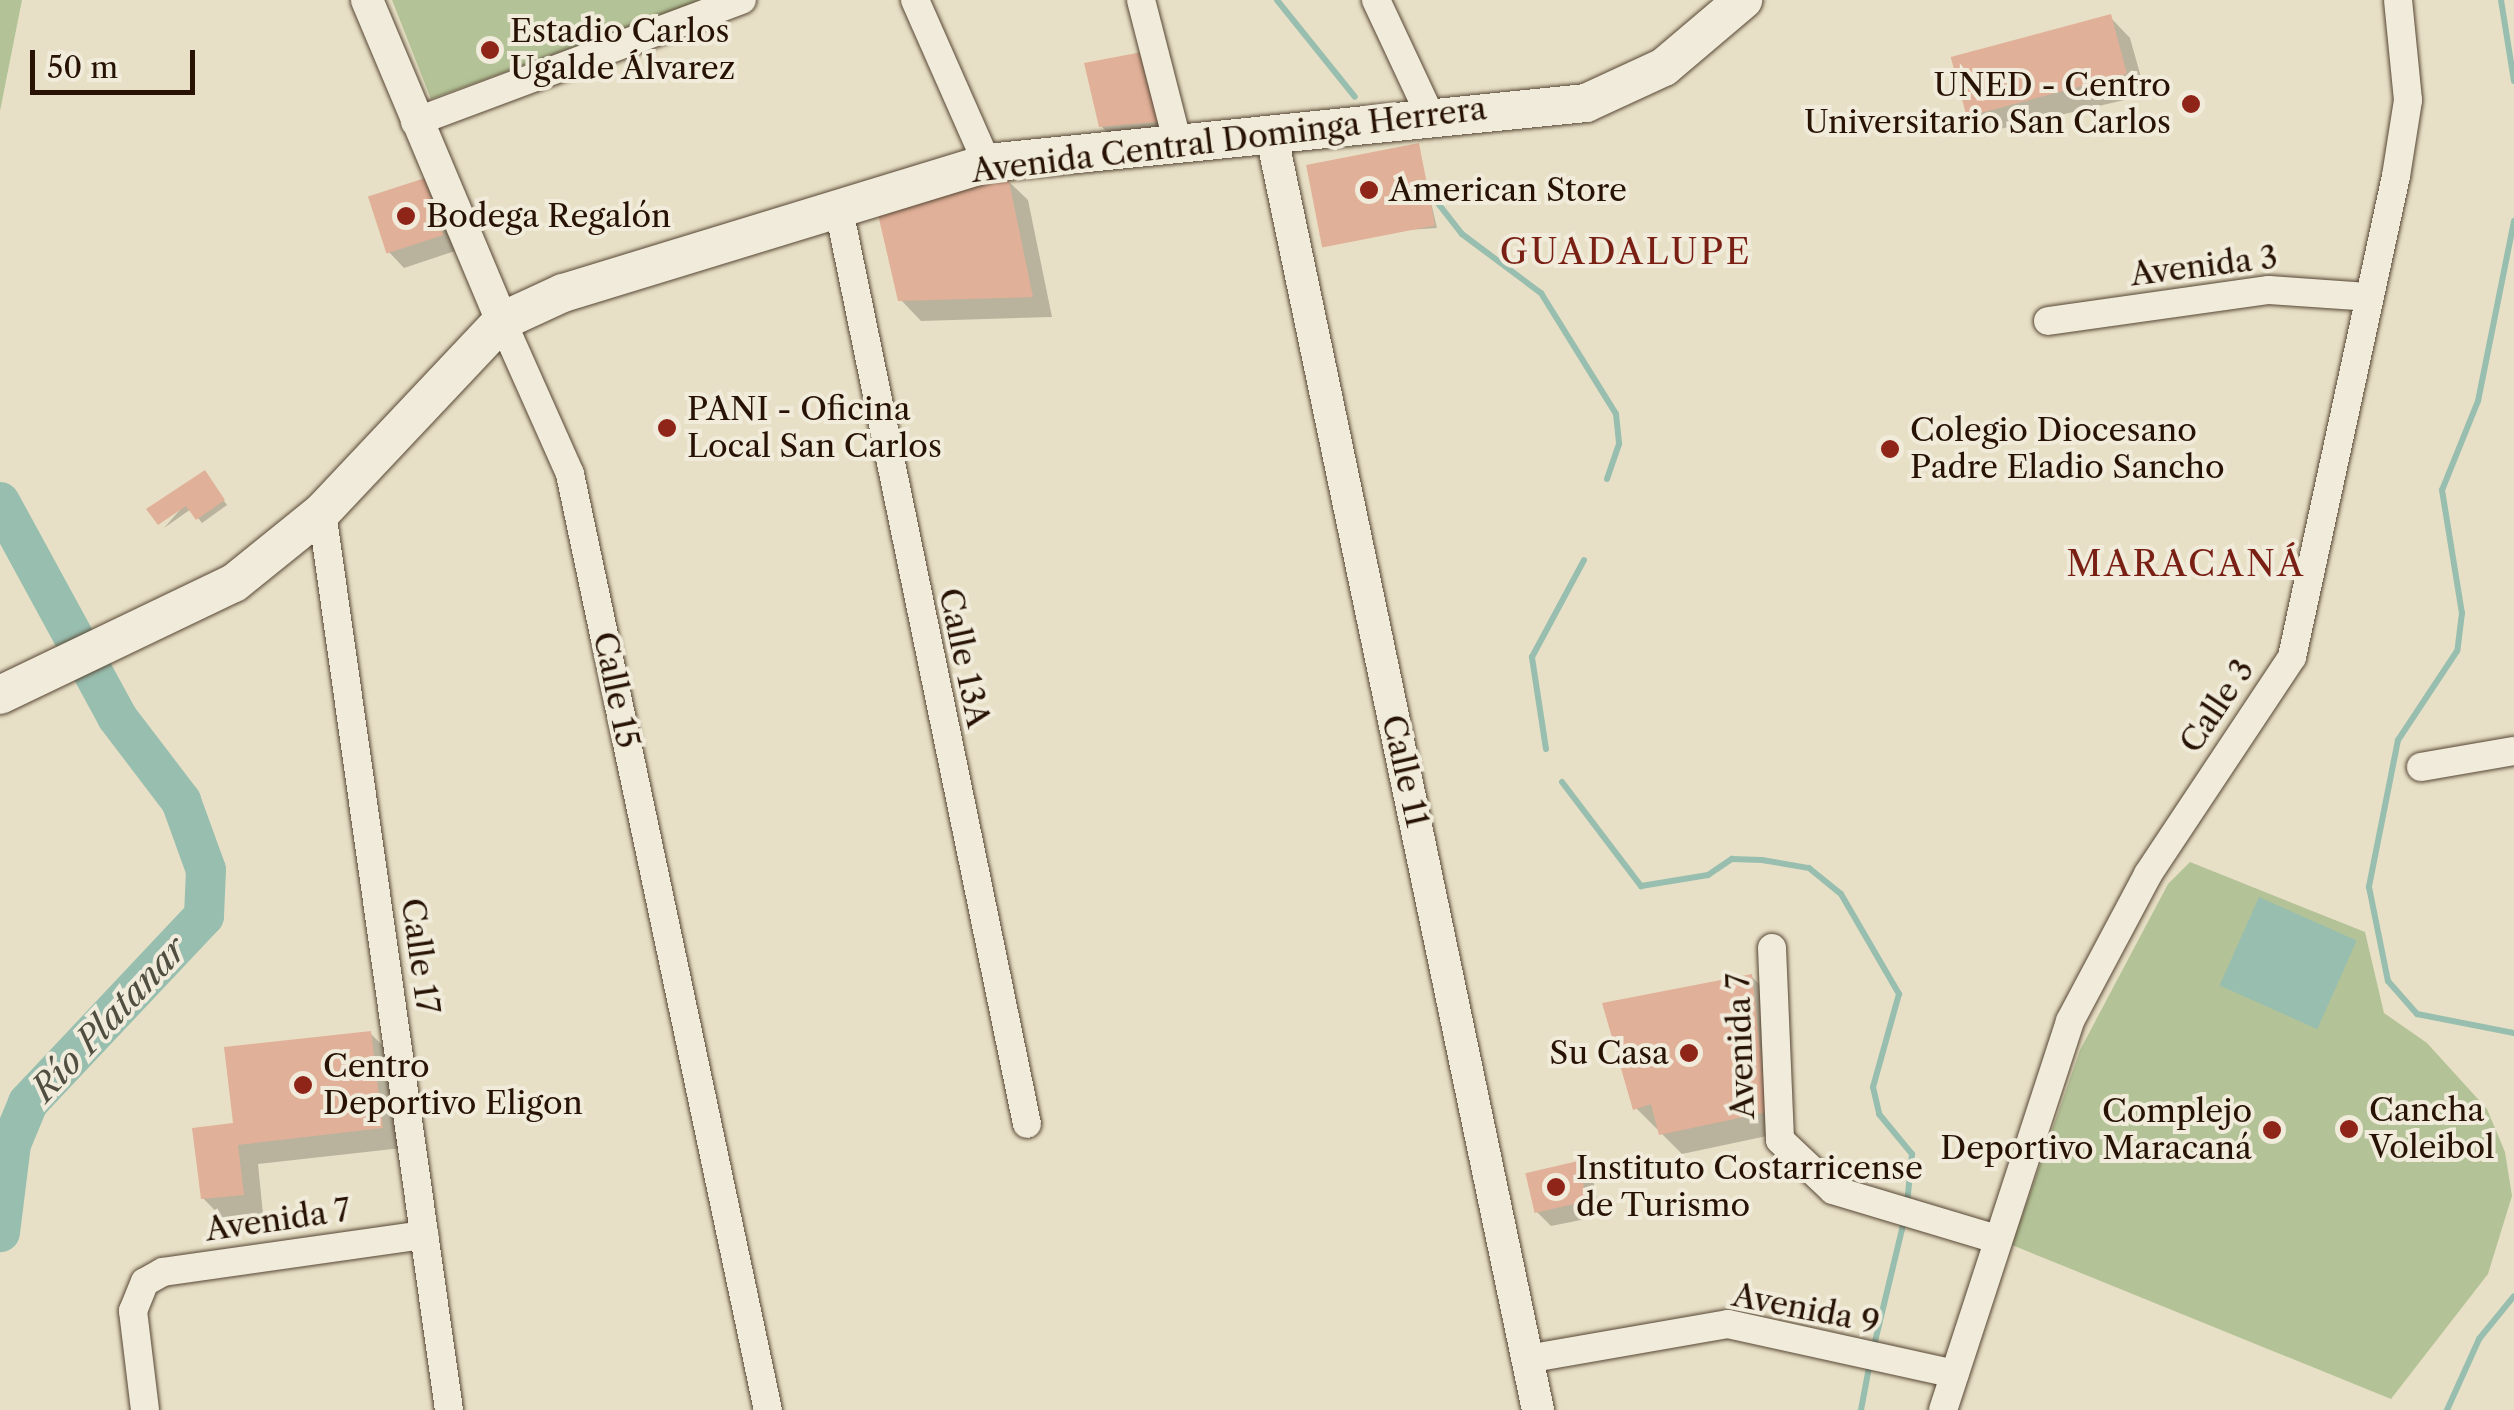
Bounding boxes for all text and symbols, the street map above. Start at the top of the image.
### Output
place label: Estadio Carlos Ugalde Álvarez [510,13,737,88]
scale bar [35,30,200,92]
marker: Estadio Carlos Ugalde Álvarez [479,39,501,61]
text: 50 m [47,49,118,86]
place label: UNED - Centro Universitario San Carlos [1804,67,2171,142]
street label: Avenida Central Dominga Herrera [969,89,1489,191]
marker: UNED - Centro Universitario San Carlos [2180,93,2202,115]
place label: American Store [1389,171,1627,209]
marker: American Store [1358,179,1380,201]
place label: Bodega Regalón [426,197,672,235]
marker: Bodega Regalón [395,205,417,227]
district label: GUADALUPE [1500,231,1752,273]
street label: Avenida 3 [2128,238,2280,294]
place label: PANI - Oficina Local San Carlos [687,391,942,466]
place label: Colegio Diocesano Padre Eladio Sancho [1910,412,2225,487]
marker: PANI - Oficina Local San Carlos [656,417,678,439]
marker: Colegio Diocesano Padre Eladio Sancho [1879,438,1901,460]
district label: MARACANÁ [2066,543,2306,585]
street label: Calle 13A [930,585,998,731]
street label: Calle 15 [585,628,647,752]
street label: Calle 3 [2172,652,2262,760]
street label: Calle 11 [1373,711,1437,831]
street label: Calle 17 [393,896,447,1016]
water label: Río Platanar [22,928,196,1110]
street label: Avenida 7 [1719,972,1763,1120]
place label: Su Casa [1549,1034,1669,1072]
marker: Su Casa [1678,1042,1700,1064]
place label: Centro Deportivo Eligon [323,1048,583,1123]
marker: Centro Deportivo Eligon [292,1074,314,1096]
place label: Cancha Voleibol [2369,1092,2495,1167]
place label: Complejo Deportivo Maracaná [1940,1093,2252,1168]
marker: Cancha Voleibol [2338,1118,2360,1140]
marker: Complejo Deportivo Maracaná [2261,1119,2283,1141]
place label: Instituto Costarricense de Turismo [1576,1150,1923,1225]
marker: Instituto Costarricense de Turismo [1545,1176,1567,1198]
street label: Avenida 7 [203,1191,353,1249]
street label: Avenida 9 [1729,1276,1883,1342]

